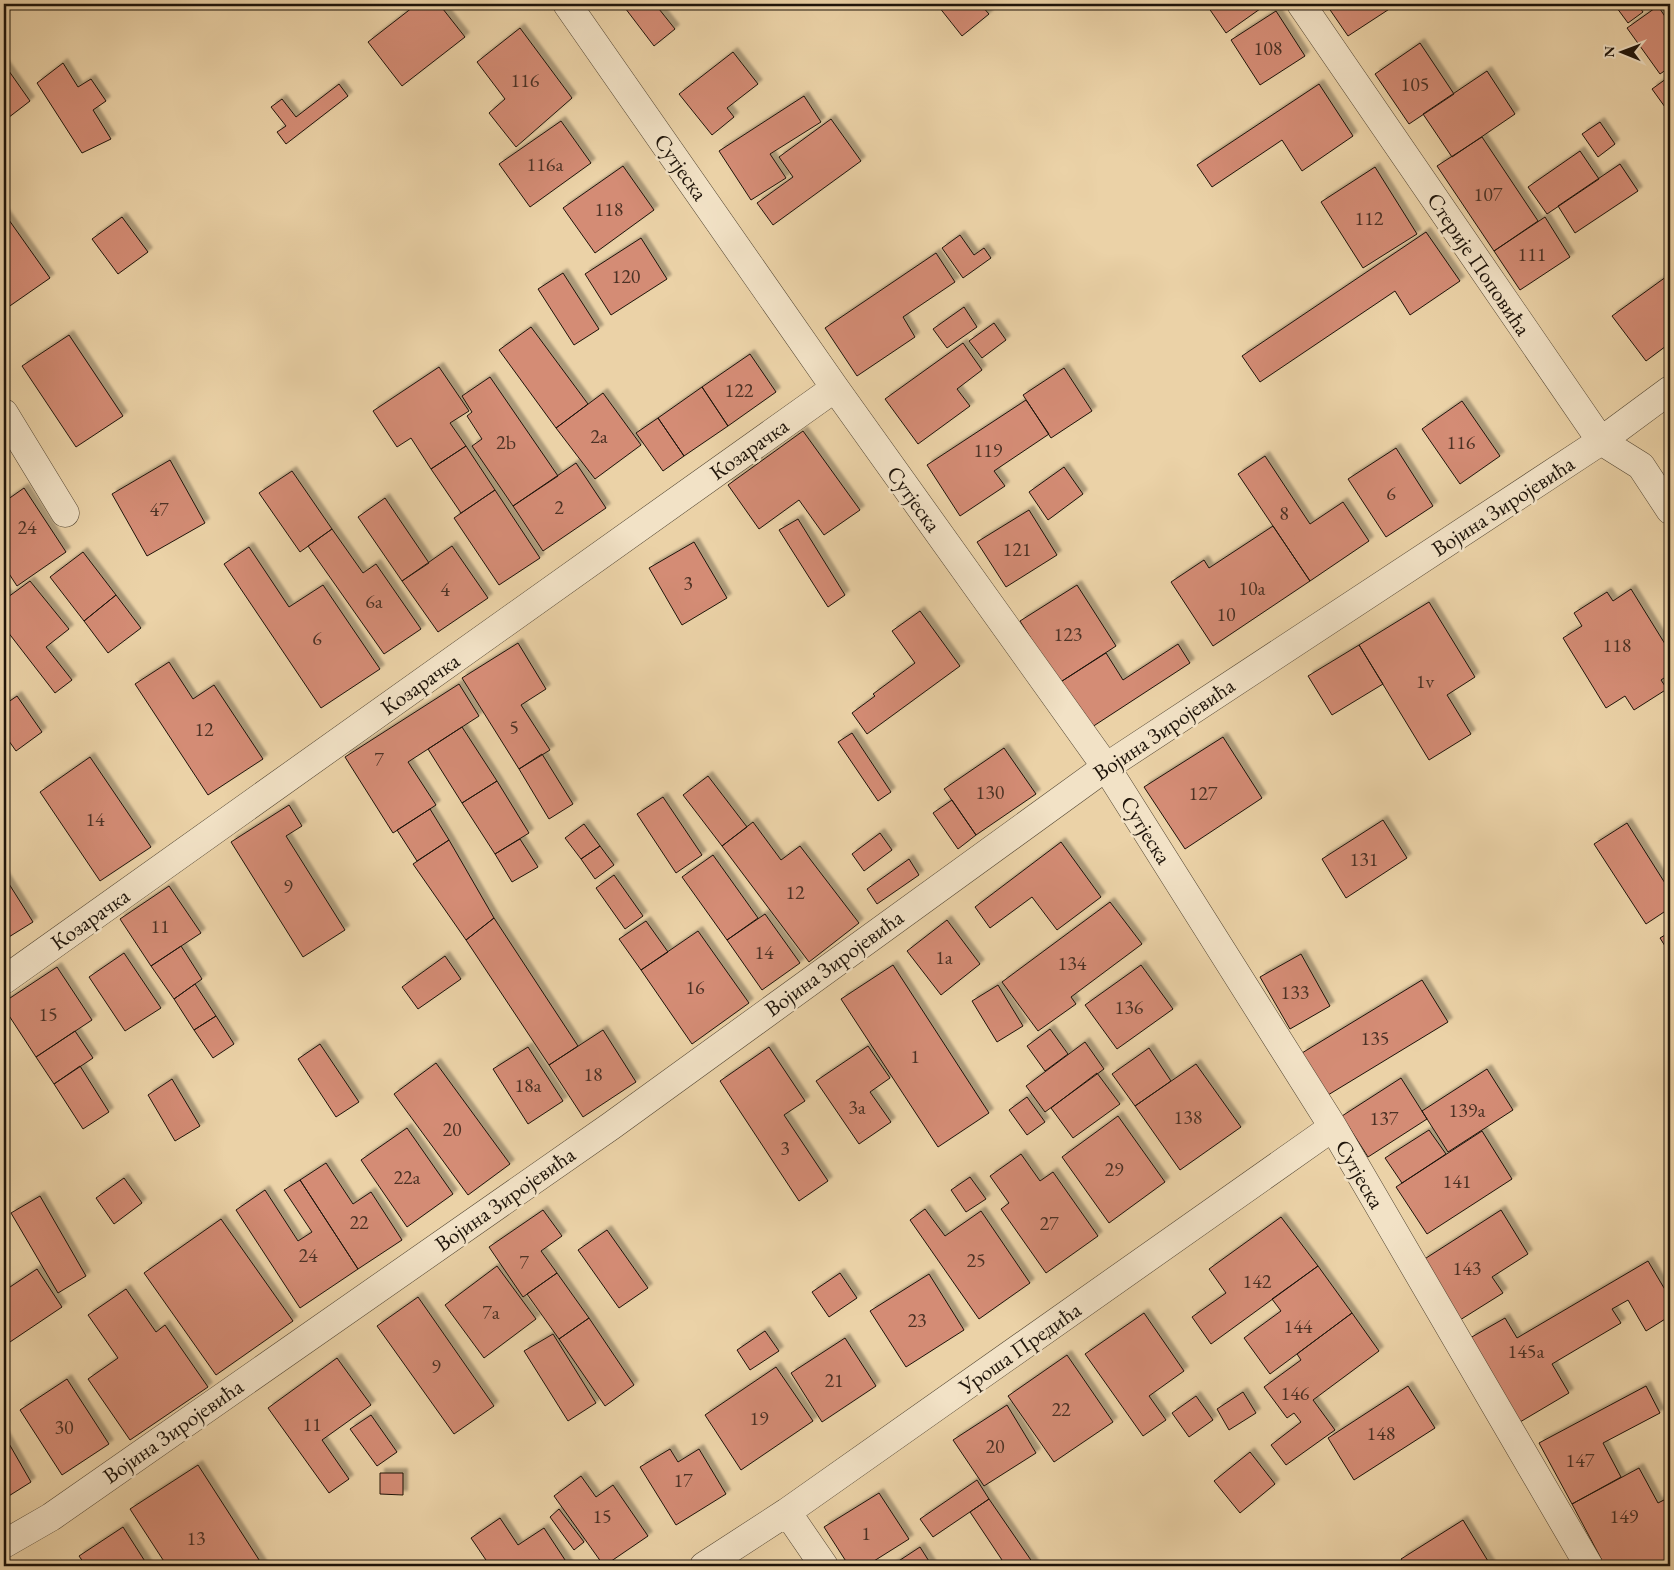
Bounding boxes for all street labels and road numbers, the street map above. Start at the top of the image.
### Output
street label: Сутјеска [648,128,715,206]
street label: Стерије Поповића [1420,187,1538,341]
street label: Козарачка [704,411,794,487]
street label: Војина Зиројевића [1426,449,1580,563]
street label: Сутјеска [880,460,948,538]
street label: Козарачка [375,646,465,722]
street label: Војина Зиројевића [1088,671,1241,787]
street label: Сутјеска [1114,790,1178,870]
street label: Козарачка [45,881,135,957]
street label: Војина Зиројевића [759,903,909,1023]
street label: Сутјеска [1329,1134,1391,1214]
street label: Војина Зиројевића [429,1140,581,1258]
street label: Уроша Предића [952,1295,1087,1401]
street label: Војина Зиројевића [97,1372,249,1490]

